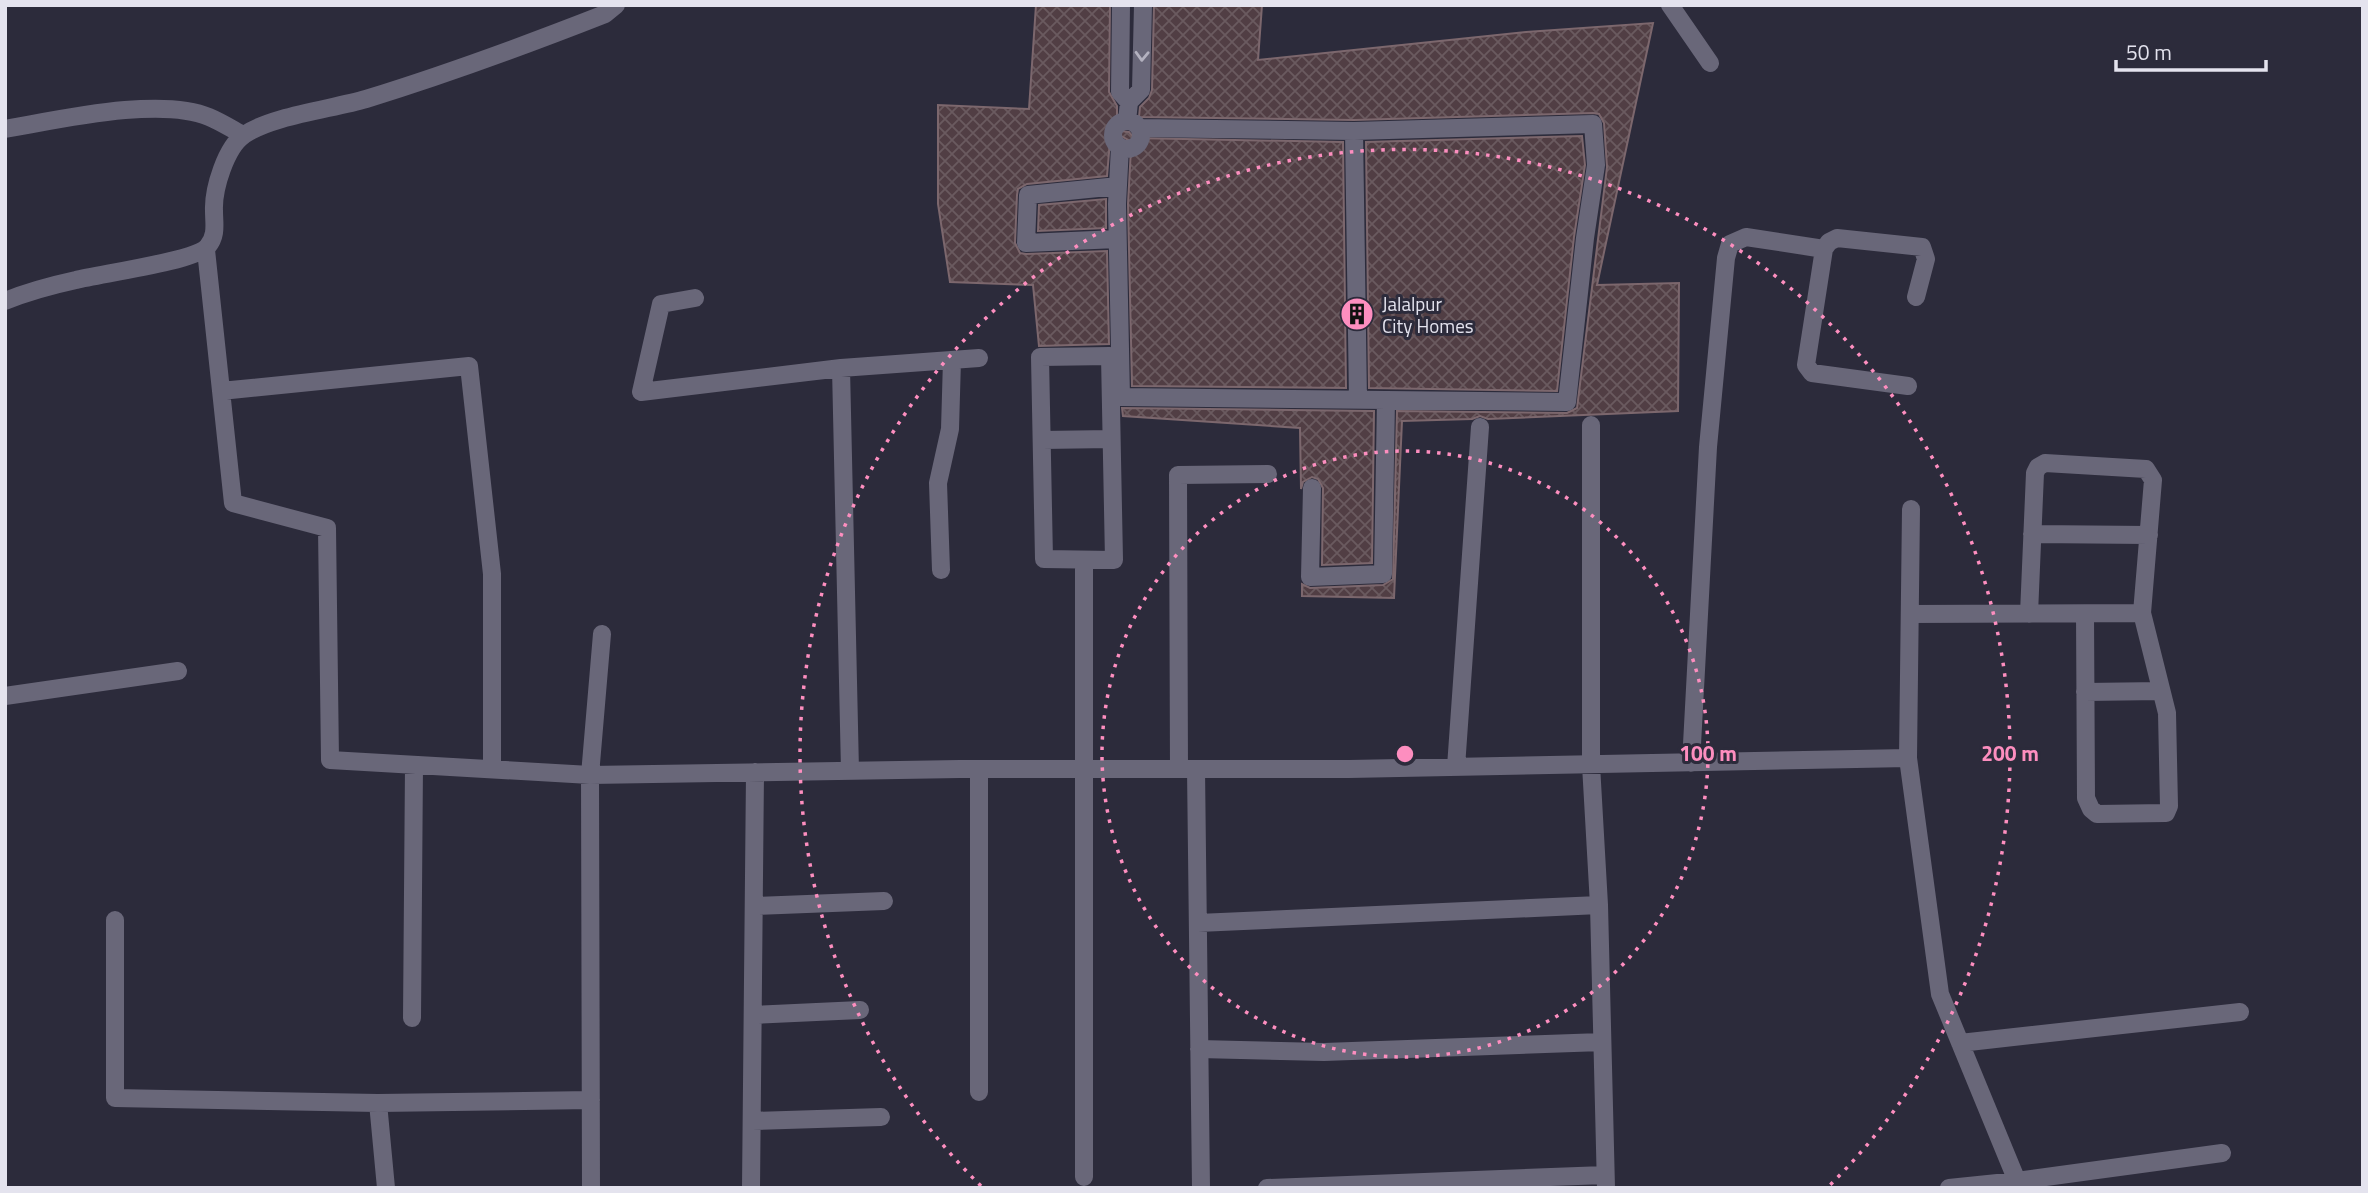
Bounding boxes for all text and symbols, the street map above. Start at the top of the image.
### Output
scale bar [2116,28,2266,72]
text: 50 m [2126,36,2172,68]
one-way arrow [1134,51,1149,62]
place label: Jalalpur City Homes [1382,289,1474,340]
building icon: Jalalpur City Homes [1338,295,1376,333]
text: 100 m [1679,737,1737,769]
text: 200 m [1981,737,2039,769]
centre of rings [1393,742,1417,766]

